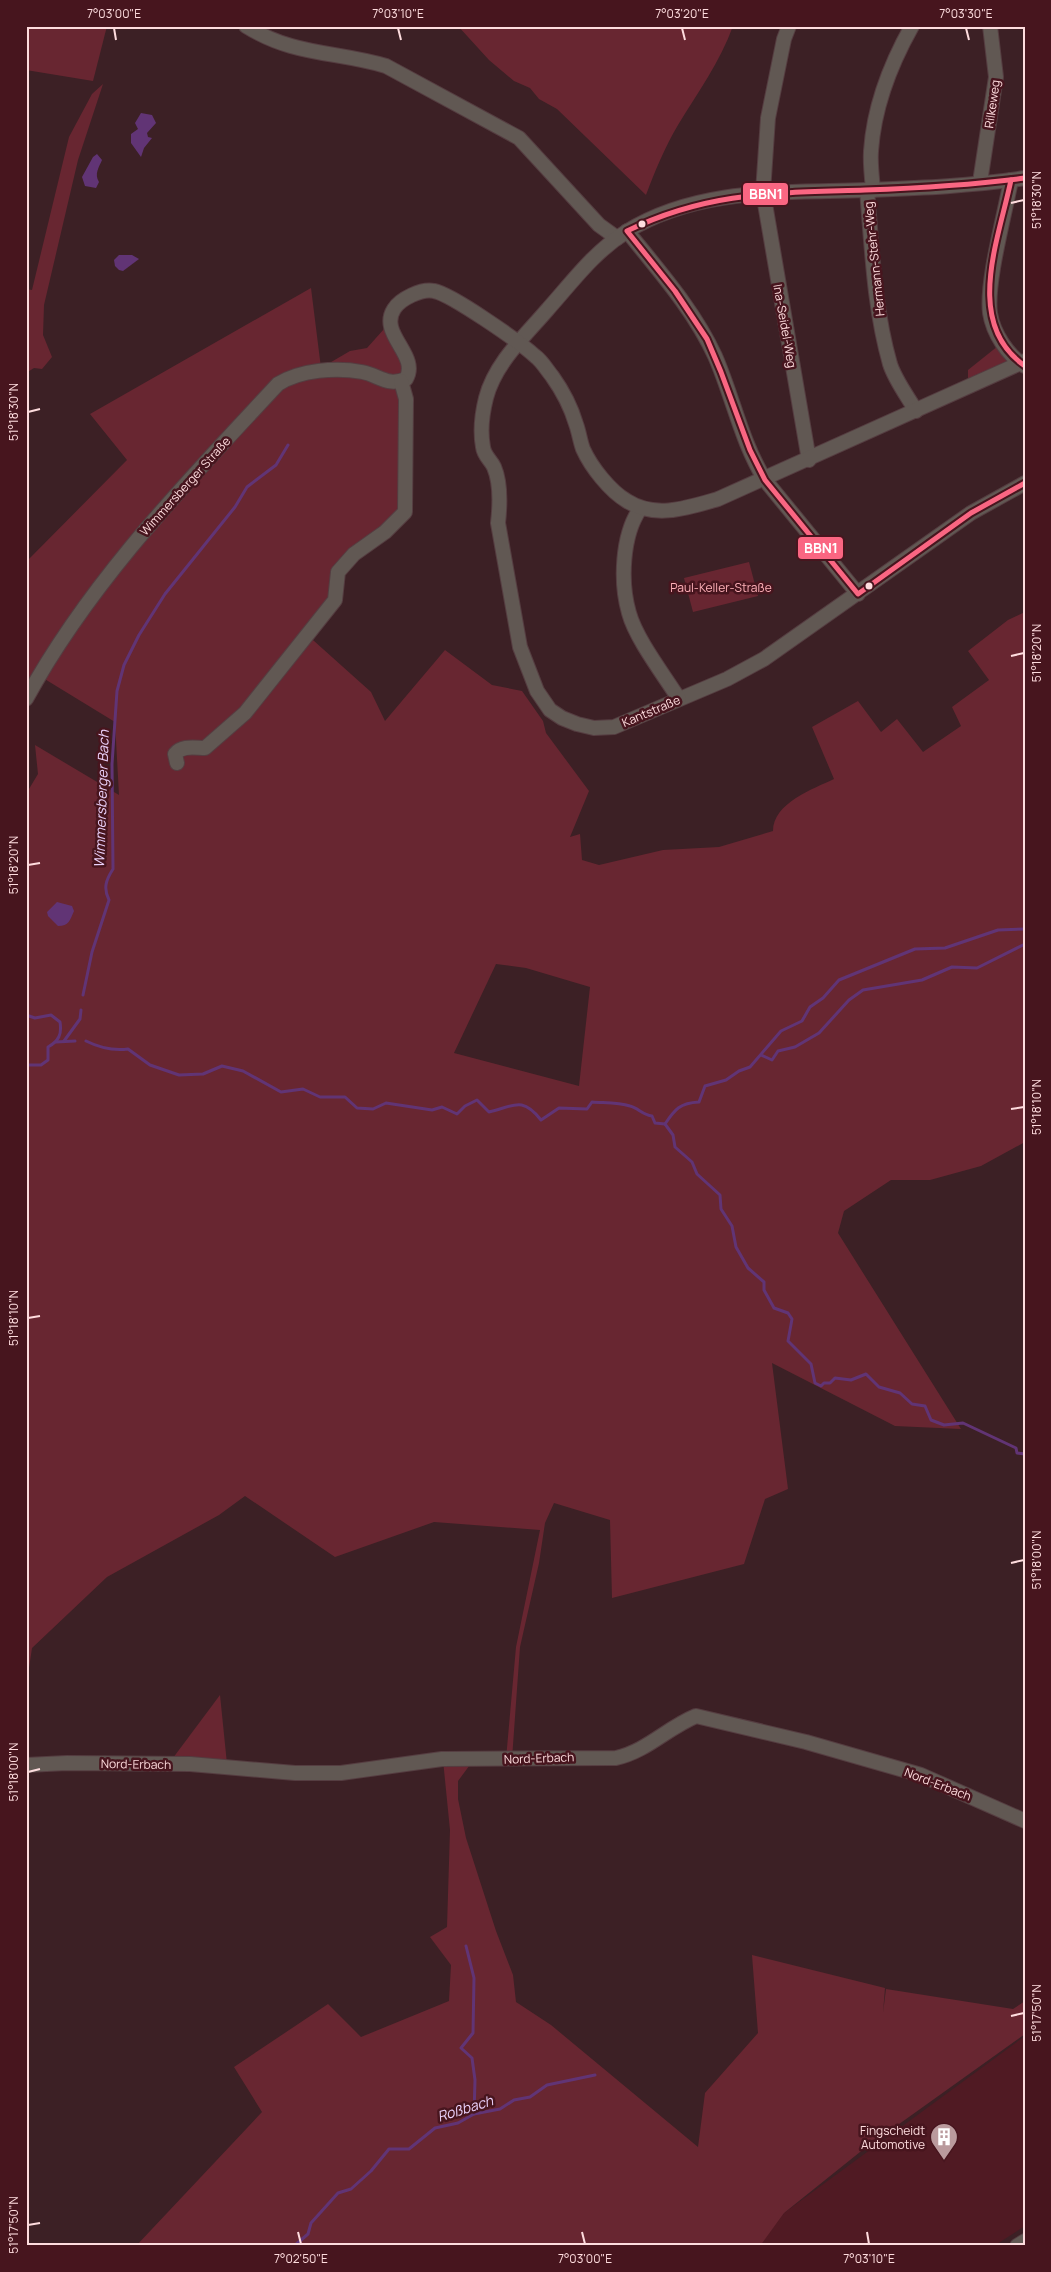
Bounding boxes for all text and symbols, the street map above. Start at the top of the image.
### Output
text: 7°03'00"E [87,5,141,22]
text: 7°03'10"E [372,5,424,22]
text: 7°03'20"E [655,5,709,22]
text: 7°03'30"E [939,5,993,22]
street label: Rilkeweg [980,79,1004,129]
text: 51°18'30"N [1028,171,1045,229]
line badge: BBN1 [742,182,789,206]
text: BBN1 [749,184,783,203]
street label: Hermann-Stehr-Weg [860,201,888,317]
unlabelled marker [637,219,647,229]
street label: Ina-Seidel-Weg [769,283,801,369]
text: 51°18'30"N [5,383,22,441]
street label: Wimmersberger Straße [136,433,234,539]
line badge: BBN1 [797,536,844,560]
text: BBN1 [804,538,838,557]
park label: Paul-Keller-Straße [670,579,772,596]
unlabelled marker [864,581,874,591]
text: 51°18'20"N [1028,624,1045,682]
street label: Kantstraße [619,691,683,731]
water label: Wimmersberger Bach [89,729,113,868]
text: 51°18'20"N [5,836,22,894]
text: 51°18'10"N [1028,1079,1045,1135]
text: 51°18'10"N [5,1290,22,1346]
text: 51°18'00"N [1028,1531,1045,1589]
text: 51°18'00"N [5,1743,22,1801]
street label: Nord-Erbach [504,1748,574,1768]
street label: Nord-Erbach [101,1755,171,1773]
street label: Nord-Erbach [902,1763,974,1805]
text: 51°17'50"N [1028,1984,1045,2042]
water label: Roßbach [435,2090,496,2125]
place label: Fingscheidt Automotive [860,2122,925,2153]
building icon: Fingscheidt Automotive [929,2122,959,2161]
text: 51°17'50"N [5,2196,22,2254]
text: 7°02'50"E [274,2250,328,2267]
text: 7°03'00"E [558,2250,612,2267]
text: 7°03'10"E [843,2250,895,2267]

